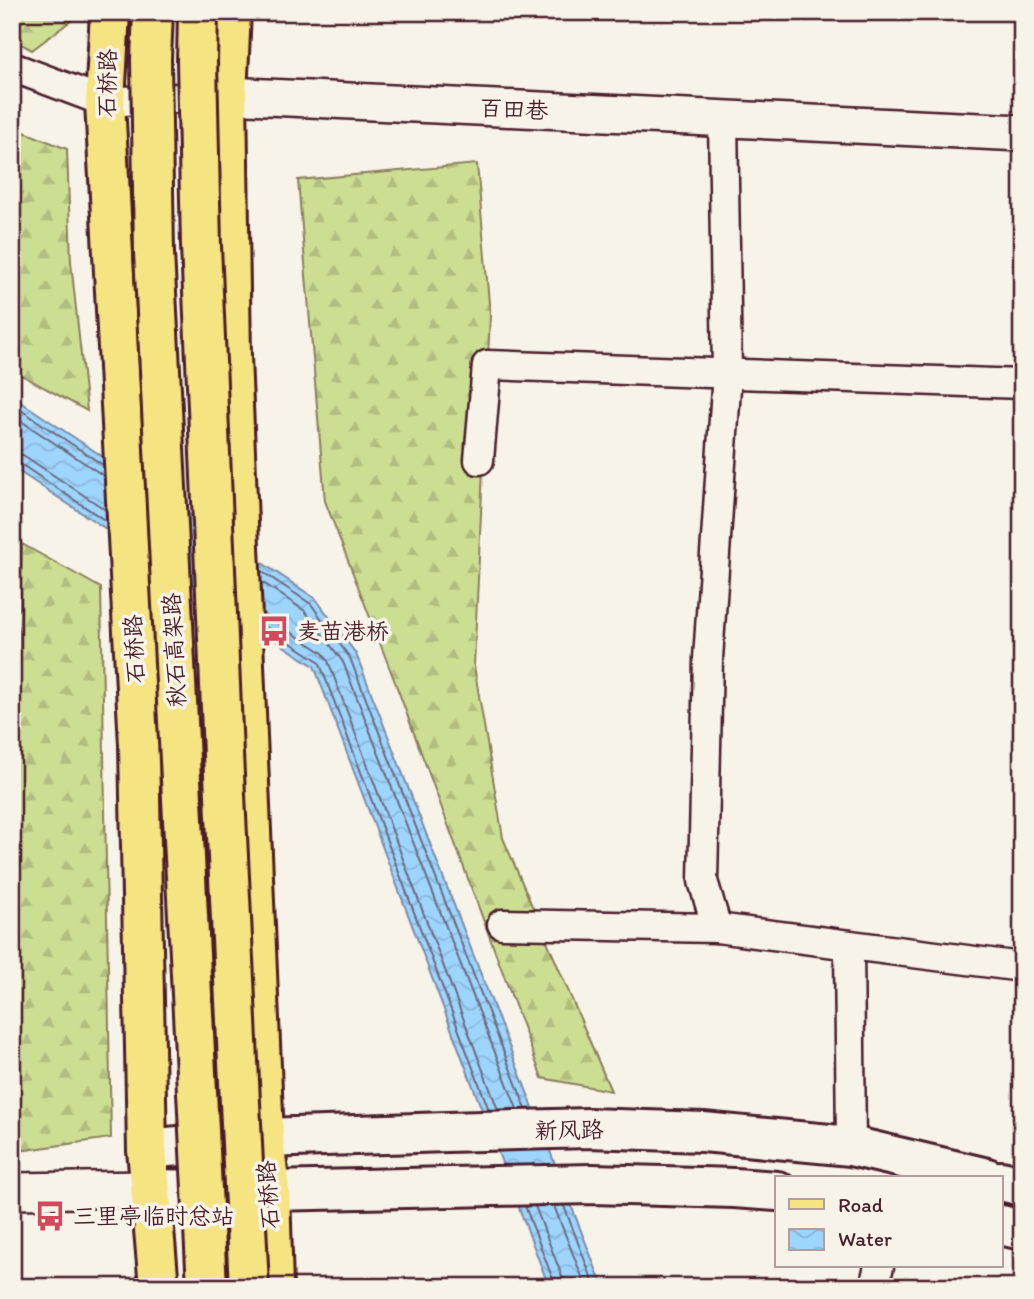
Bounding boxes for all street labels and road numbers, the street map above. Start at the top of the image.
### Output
street label: 石桥路 [92,48,122,118]
street label: 百田巷 [479,93,550,125]
street label: 秋石高架路 [157,592,191,708]
street label: 石桥路 [118,614,150,684]
street label: 新风路 [534,1115,604,1145]
street label: 石桥路 [252,1160,284,1230]

